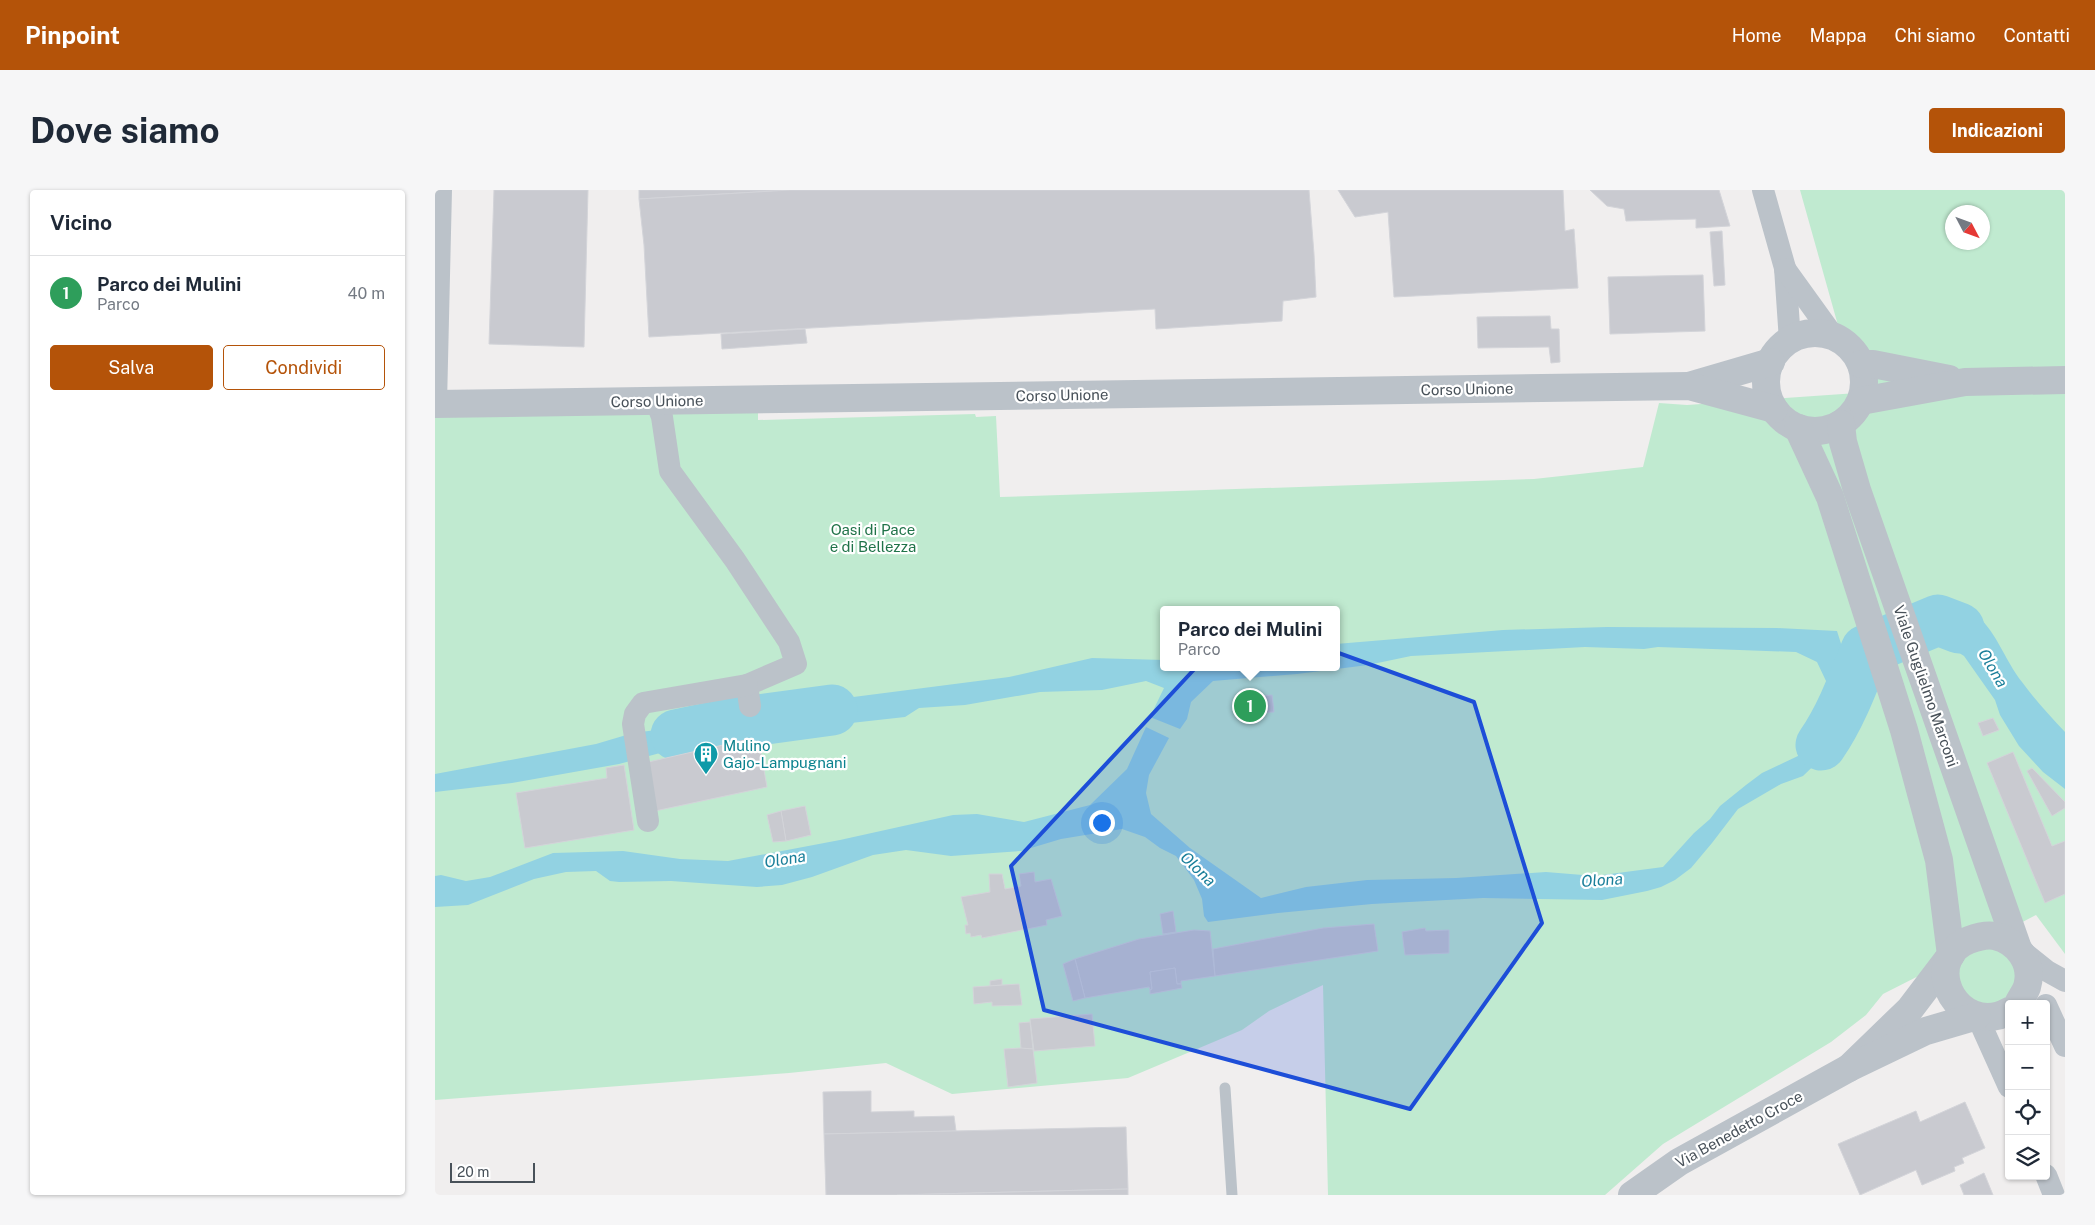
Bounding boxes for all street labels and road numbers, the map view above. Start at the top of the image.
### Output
street label: Corso Unione [1420,380,1514,398]
street label: Corso Unione [1015,386,1109,404]
street label: Corso Unione [610,392,704,410]
street label: Viale Guglielmo Marconi [1890,603,1962,769]
street label: Via Benedetto Croce [1673,1087,1805,1171]

